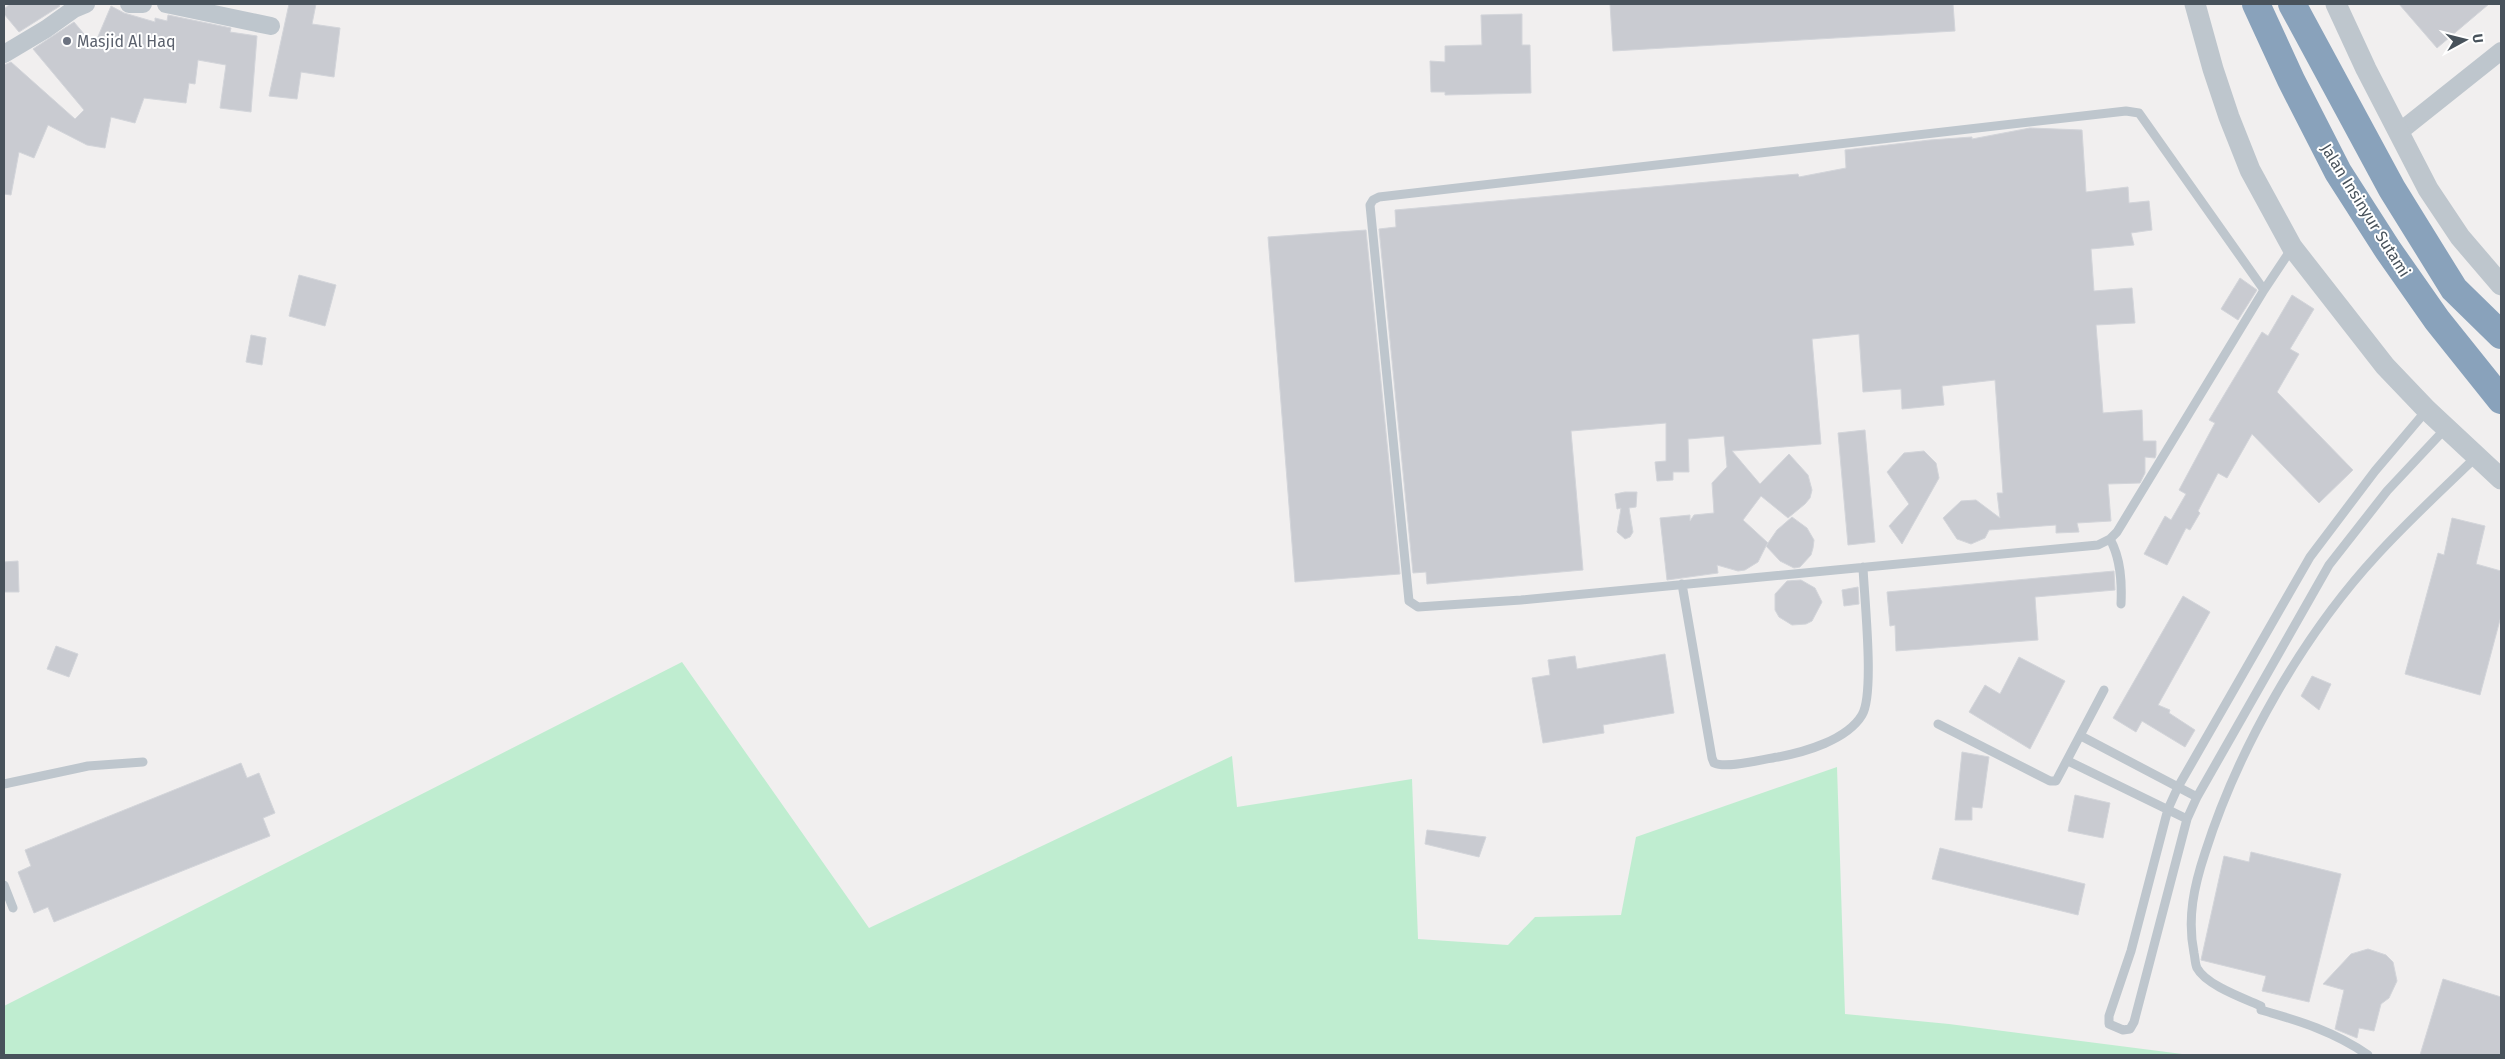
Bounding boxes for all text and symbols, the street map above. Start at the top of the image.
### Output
north arrow [2440,15,2490,65]
place label: Masjid Al Haq [77,32,176,51]
text: U [2468,33,2486,44]
marker: Masjid Al Haq [61,35,73,47]
street label: Jalan Insinyur Sutami [2317,140,2414,281]

